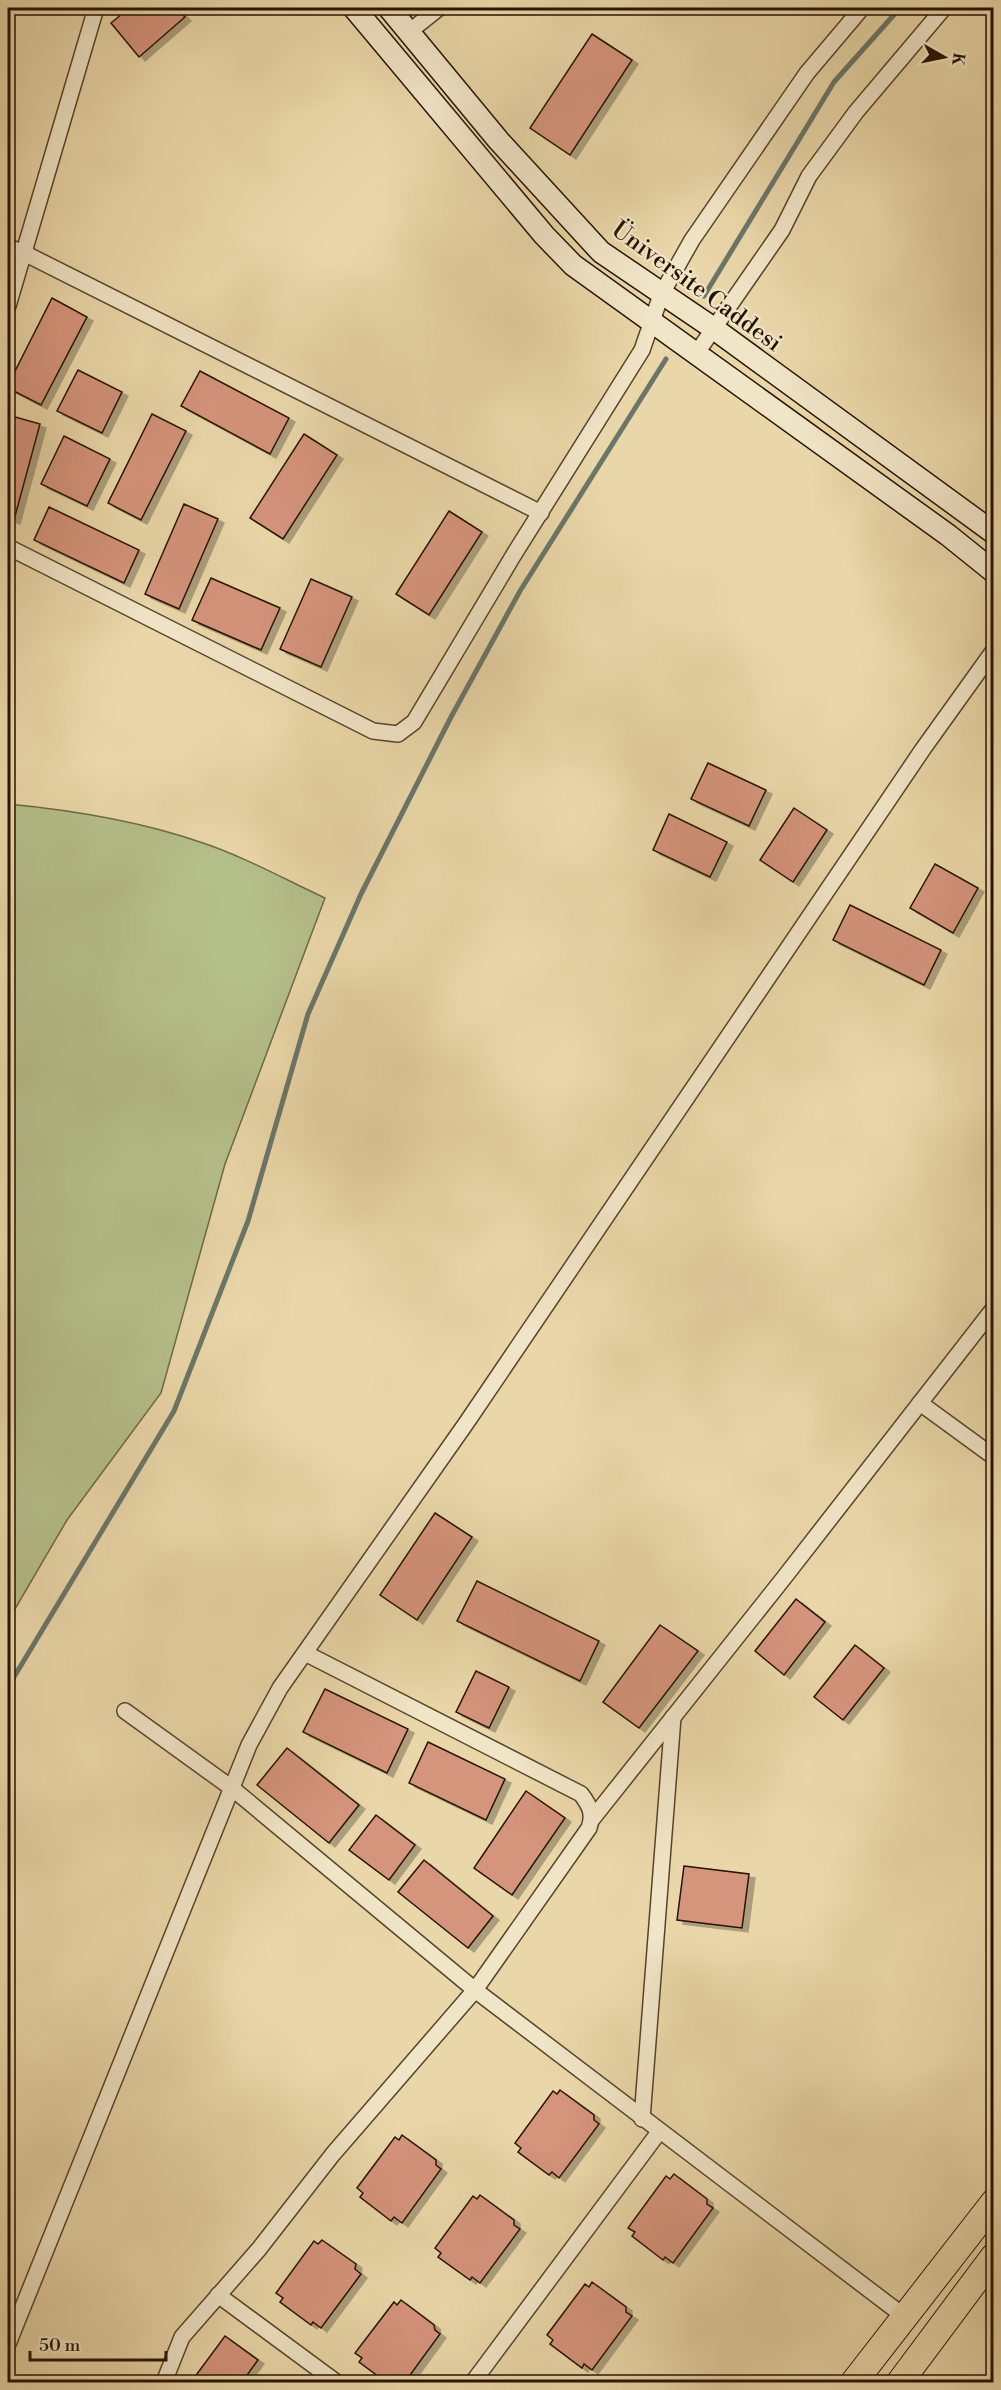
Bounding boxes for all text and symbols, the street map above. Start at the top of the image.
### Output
north arrow [914,27,974,87]
text: K [947,51,969,68]
street label: Üniversite Caddesi [605,214,788,359]
scale bar [30,2324,166,2362]
text: 50 m [39,2334,81,2357]

